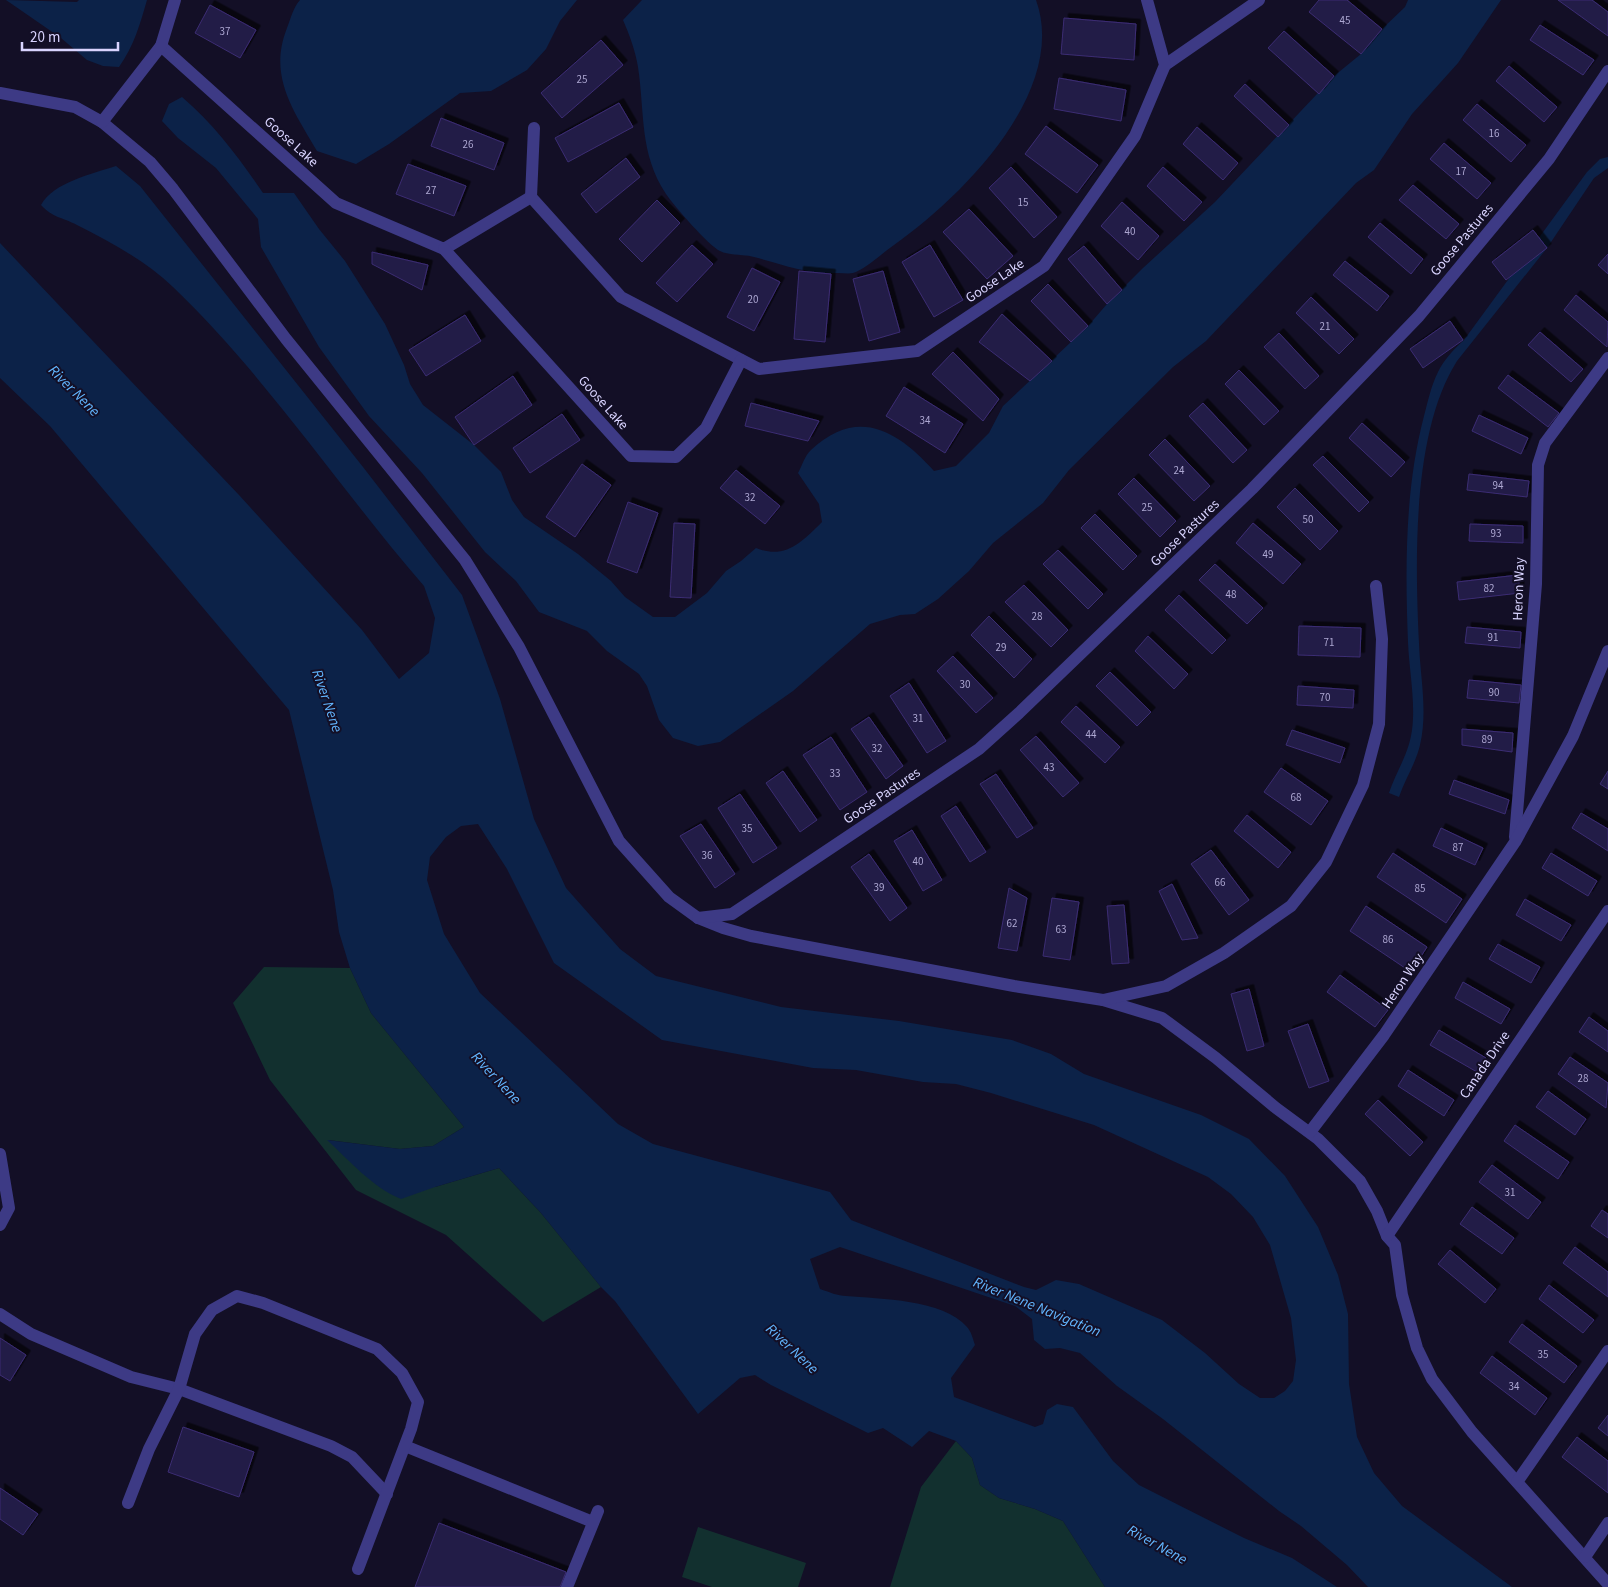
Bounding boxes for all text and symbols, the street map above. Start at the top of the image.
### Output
house number: 45 [1340,13,1350,28]
scale bar [22,20,119,52]
house number: 37 [220,24,230,39]
text: 20 m [30,27,60,48]
house number: 25 [577,72,587,87]
street label: Goose Lake [259,112,323,172]
house number: 16 [1489,126,1500,141]
house number: 26 [463,137,474,152]
house number: 17 [1456,164,1466,179]
house number: 27 [426,183,436,198]
house number: 15 [1018,195,1028,210]
street label: Goose Pastures [1426,199,1498,281]
house number: 40 [1125,224,1135,239]
street label: Goose Lake [962,254,1028,308]
house number: 20 [748,292,758,307]
house number: 21 [1320,319,1330,334]
water label: River Nene [43,360,105,422]
street label: Goose Lake [573,371,633,435]
house number: 34 [920,413,931,428]
house number: 24 [1174,463,1185,478]
house number: 94 [1493,478,1504,493]
house number: 32 [745,490,755,505]
street label: Goose Pastures [1146,495,1224,571]
house number: 25 [1142,500,1152,515]
house number: 50 [1303,512,1313,527]
house number: 93 [1491,526,1501,541]
house number: 49 [1263,547,1273,562]
street label: Heron Way [1508,557,1530,621]
house number: 82 [1484,581,1494,596]
house number: 48 [1226,587,1237,602]
house number: 28 [1032,609,1043,624]
house number: 91 [1488,630,1498,645]
house number: 71 [1324,635,1334,650]
house number: 29 [996,640,1006,655]
water label: River Nene [306,667,348,735]
house number: 30 [960,677,970,692]
house number: 90 [1489,685,1499,700]
house number: 70 [1320,690,1330,705]
house number: 31 [913,711,923,726]
house number: 44 [1086,727,1097,742]
house number: 89 [1482,732,1492,747]
house number: 32 [872,741,882,756]
house number: 43 [1044,760,1054,775]
street label: Goose Pastures [839,763,925,829]
house number: 33 [830,766,840,781]
house number: 68 [1291,790,1302,805]
house number: 35 [742,821,752,836]
house number: 87 [1453,840,1463,855]
house number: 36 [702,848,713,863]
house number: 40 [913,854,923,869]
house number: 66 [1215,875,1226,890]
house number: 39 [874,880,884,895]
house number: 85 [1415,881,1425,896]
house number: 62 [1007,916,1017,931]
house number: 63 [1056,922,1066,937]
house number: 86 [1383,932,1394,947]
street label: Heron Way [1377,949,1429,1013]
street label: Canada Drive [1455,1027,1515,1103]
water label: River Nene [466,1047,526,1109]
house number: 28 [1578,1071,1589,1086]
house number: 31 [1505,1185,1515,1200]
water label: River Nene Navigation [970,1272,1104,1342]
water label: River Nene [761,1319,823,1379]
house number: 35 [1538,1347,1548,1362]
house number: 34 [1509,1379,1520,1394]
water label: River Nene [1123,1520,1191,1570]

